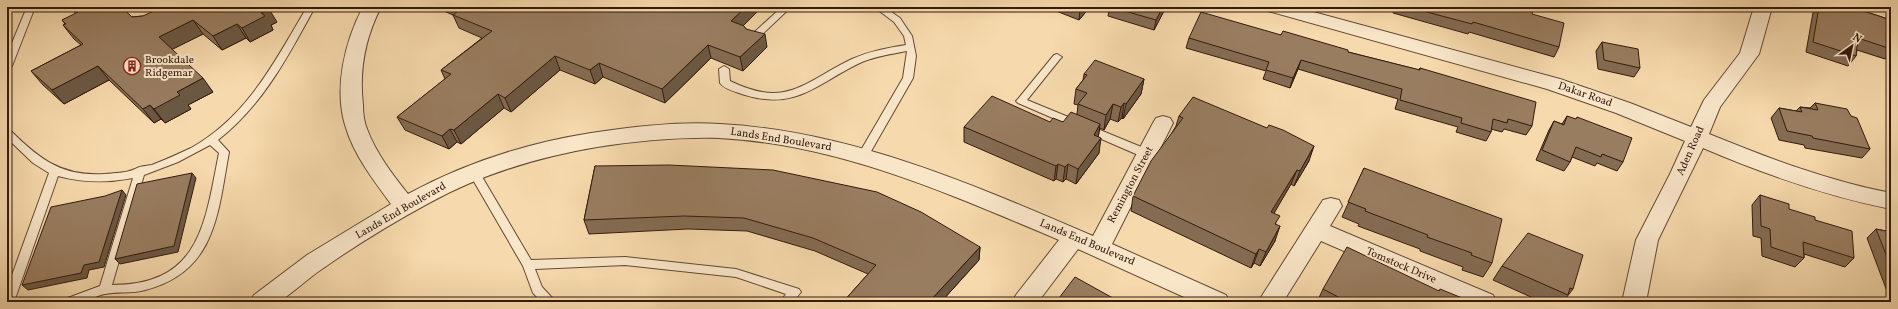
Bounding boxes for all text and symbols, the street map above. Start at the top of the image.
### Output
north arrow [1832,26,1872,66]
text: N [1849,30,1864,47]
place label: Brookdale Ridgemar [145,53,194,81]
building icon: Brookdale Ridgemar [122,56,142,76]
street label: Dakar Road [1556,79,1614,111]
street label: Aden Road [1673,124,1709,178]
street label: Lands End Boulevard [729,125,833,155]
street label: Remington Street [1104,144,1158,226]
street label: Lands End Boulevard [353,179,449,243]
street label: Lands End Boulevard [1037,216,1137,270]
street label: Tomstock Drive [1363,244,1439,288]

